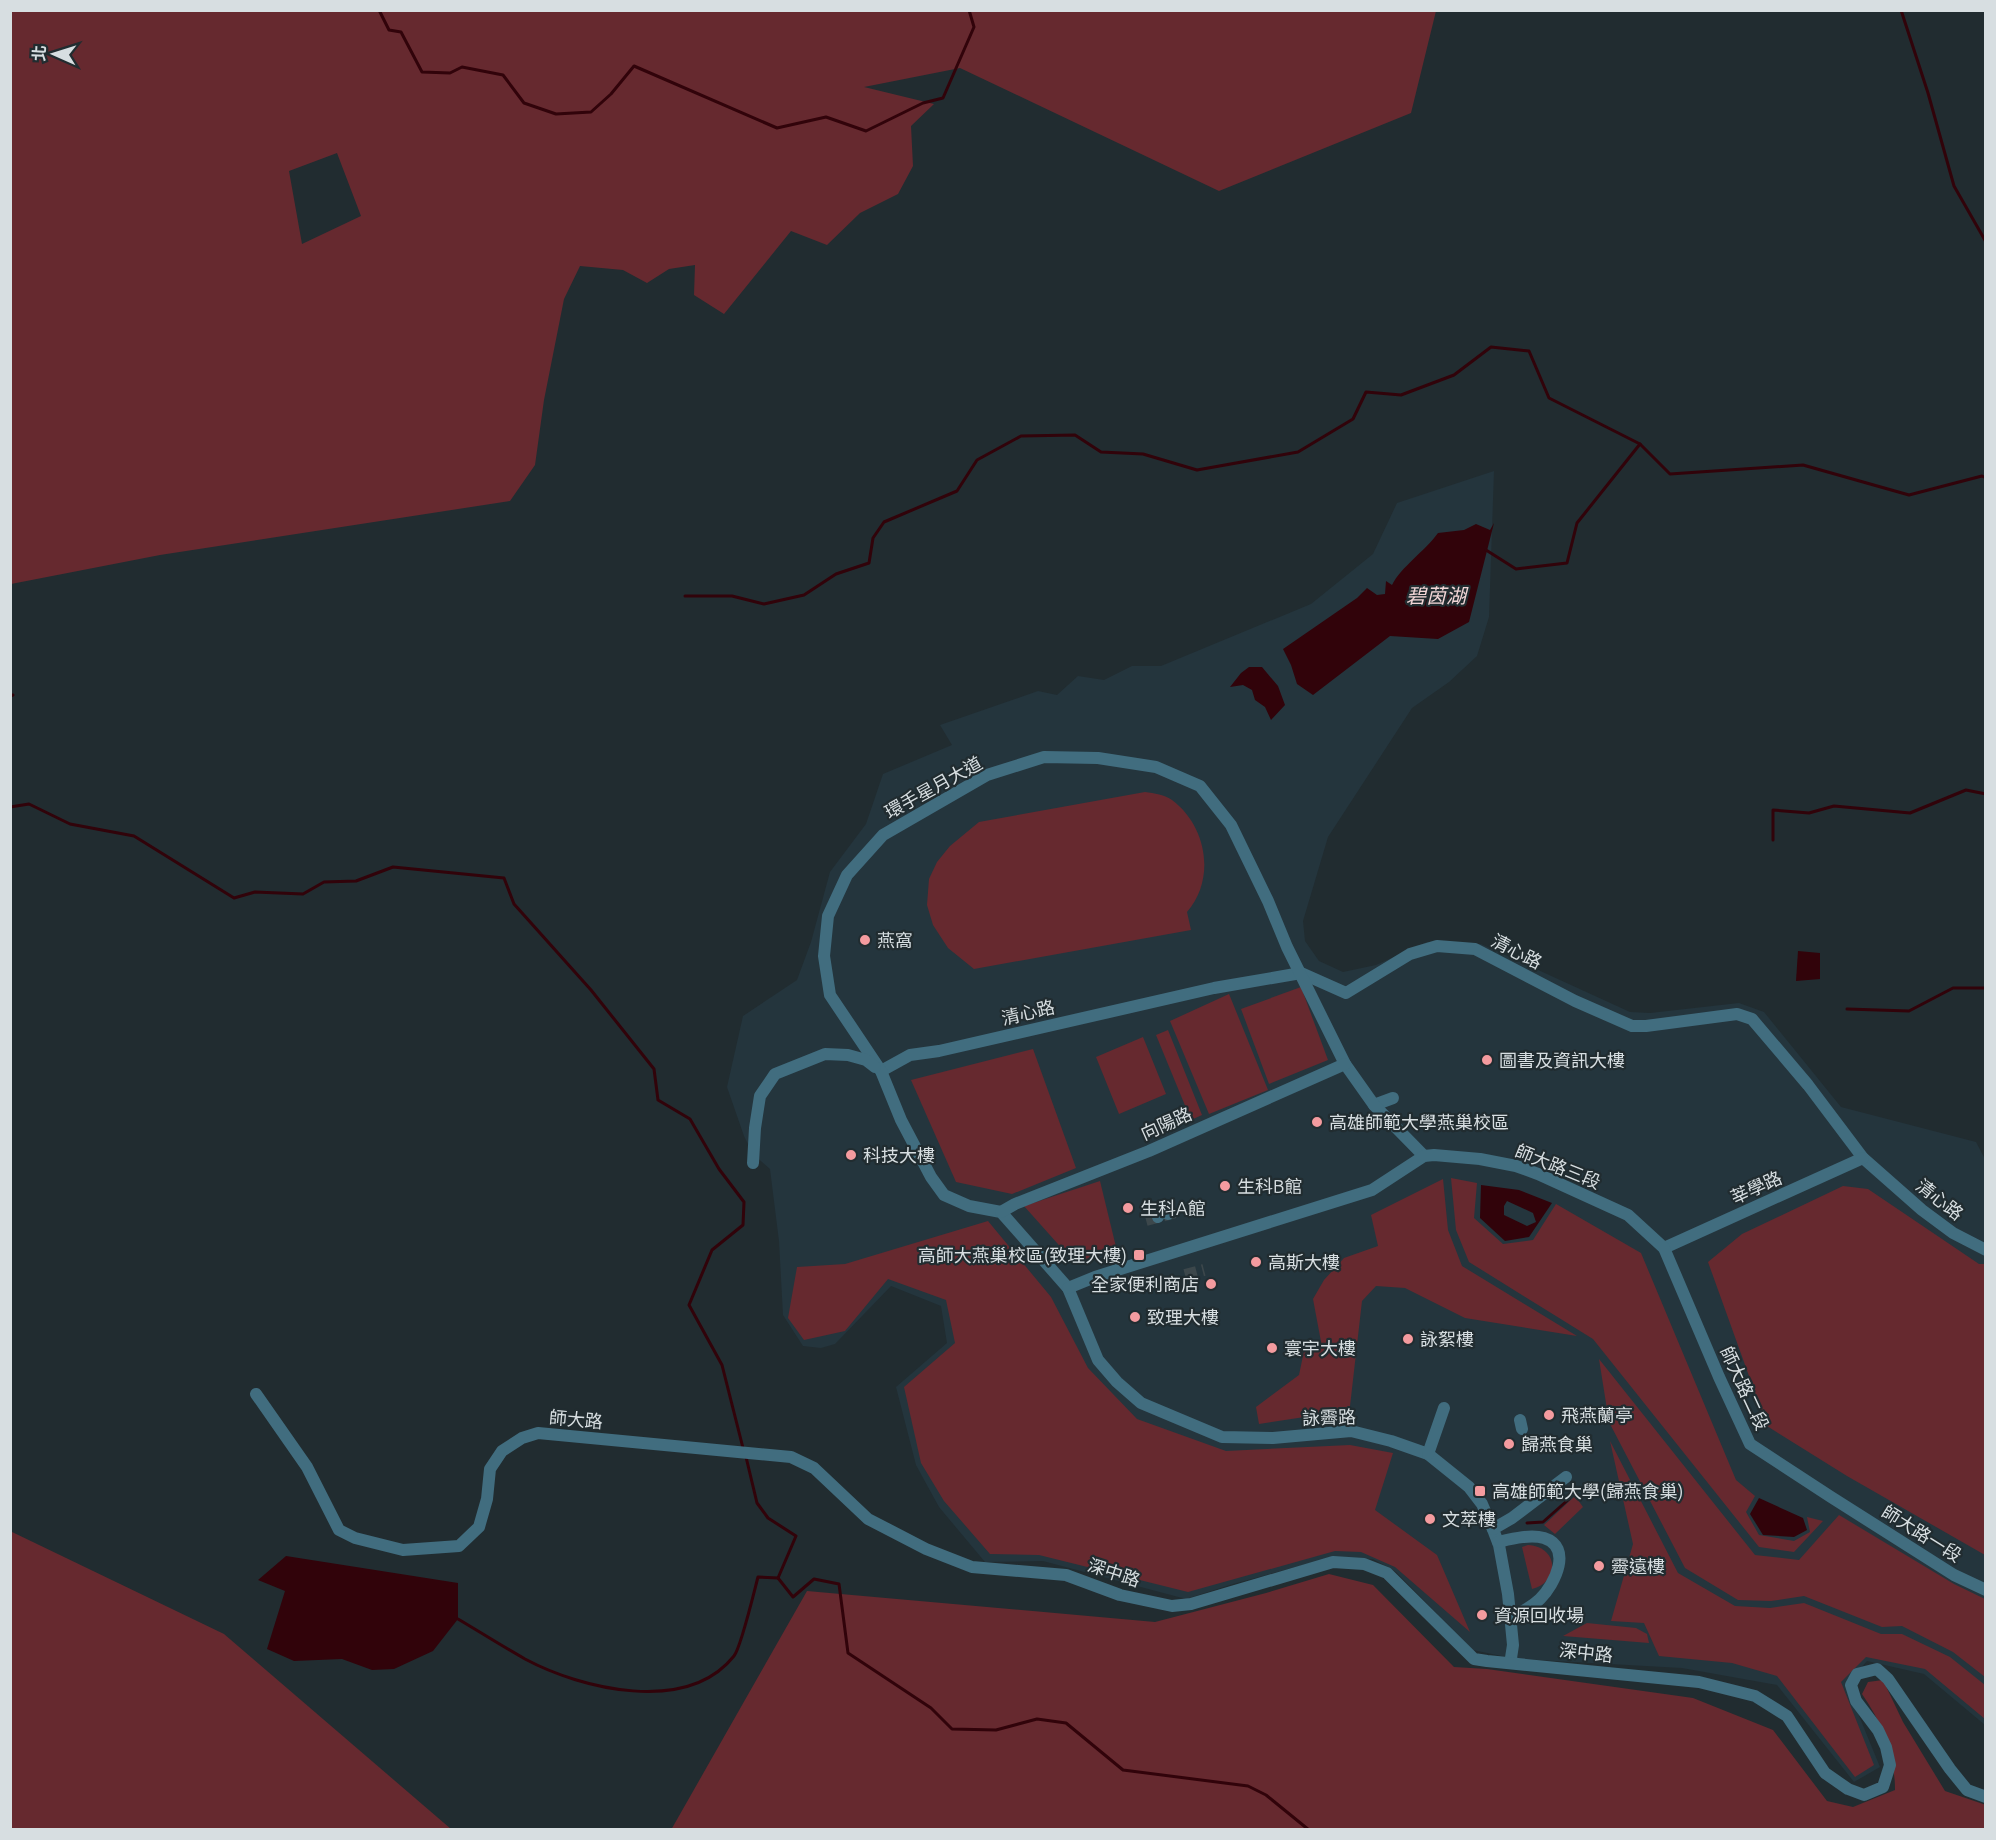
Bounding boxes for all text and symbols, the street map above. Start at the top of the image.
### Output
north arrow [24,24,84,84]
text: 北 [30,45,48,62]
water label: 碧茵湖 [1406,584,1469,607]
street label: 環手星月大道 [881,752,985,822]
place label: 燕窩 [877,930,913,950]
street label: 清心路 [1488,930,1546,972]
marker: 燕窩 [858,933,872,947]
street label: 清心路 [999,996,1057,1028]
place label: 圖書及資訊大樓 [1499,1050,1625,1070]
marker: 圖書及資訊大樓 [1480,1053,1494,1067]
street label: 向陽路 [1137,1103,1195,1143]
place label: 高雄師範大學燕巢校區 [1329,1112,1509,1132]
marker: 高雄師範大學燕巢校區 [1310,1115,1324,1129]
street label: 師大路三段 [1513,1140,1603,1192]
place label: 科技大樓 [863,1145,935,1165]
marker: 科技大樓 [844,1148,858,1162]
street label: 莘學路 [1727,1167,1785,1207]
street label: 清心路 [1913,1174,1967,1224]
place label: 生科B館 [1237,1176,1302,1196]
marker: 生科B館 [1218,1179,1232,1193]
place label: 生科A館 [1140,1198,1206,1218]
marker: 生科A館 [1121,1201,1135,1215]
place label: 高師大燕巢校區(致理大樓) [918,1245,1127,1266]
marker: 高師大燕巢校區(致理大樓) [1132,1248,1146,1262]
place label: 高斯大樓 [1268,1252,1340,1272]
marker: 高斯大樓 [1249,1255,1263,1269]
place label: 全家便利商店 [1091,1274,1199,1294]
marker: 全家便利商店 [1204,1277,1218,1291]
place label: 致理大樓 [1147,1307,1219,1327]
marker: 致理大樓 [1128,1310,1142,1324]
place label: 詠絮樓 [1420,1329,1474,1349]
marker: 詠絮樓 [1401,1332,1415,1346]
place label: 寰宇大樓 [1284,1338,1356,1358]
marker: 寰宇大樓 [1265,1341,1279,1355]
street label: 師大路二段 [1717,1343,1773,1433]
place label: 飛燕蘭亭 [1561,1405,1633,1425]
street label: 詠霽路 [1302,1406,1356,1428]
street label: 師大路 [548,1407,604,1431]
marker: 飛燕蘭亭 [1542,1408,1556,1422]
place label: 歸燕食巢 [1521,1434,1593,1454]
marker: 歸燕食巢 [1502,1437,1516,1451]
place label: 高雄師範大學(歸燕食巢) [1492,1481,1683,1502]
marker: 高雄師範大學(歸燕食巢) [1473,1484,1487,1498]
street label: 師大路一段 [1879,1501,1965,1565]
place label: 文萃樓 [1442,1509,1496,1529]
marker: 文萃樓 [1423,1512,1437,1526]
street label: 深中路 [1085,1554,1143,1590]
place label: 霽遠樓 [1611,1556,1665,1576]
marker: 霽遠樓 [1592,1559,1606,1573]
place label: 資源回收場 [1494,1605,1584,1625]
marker: 資源回收場 [1475,1608,1489,1622]
street label: 深中路 [1558,1639,1614,1665]

